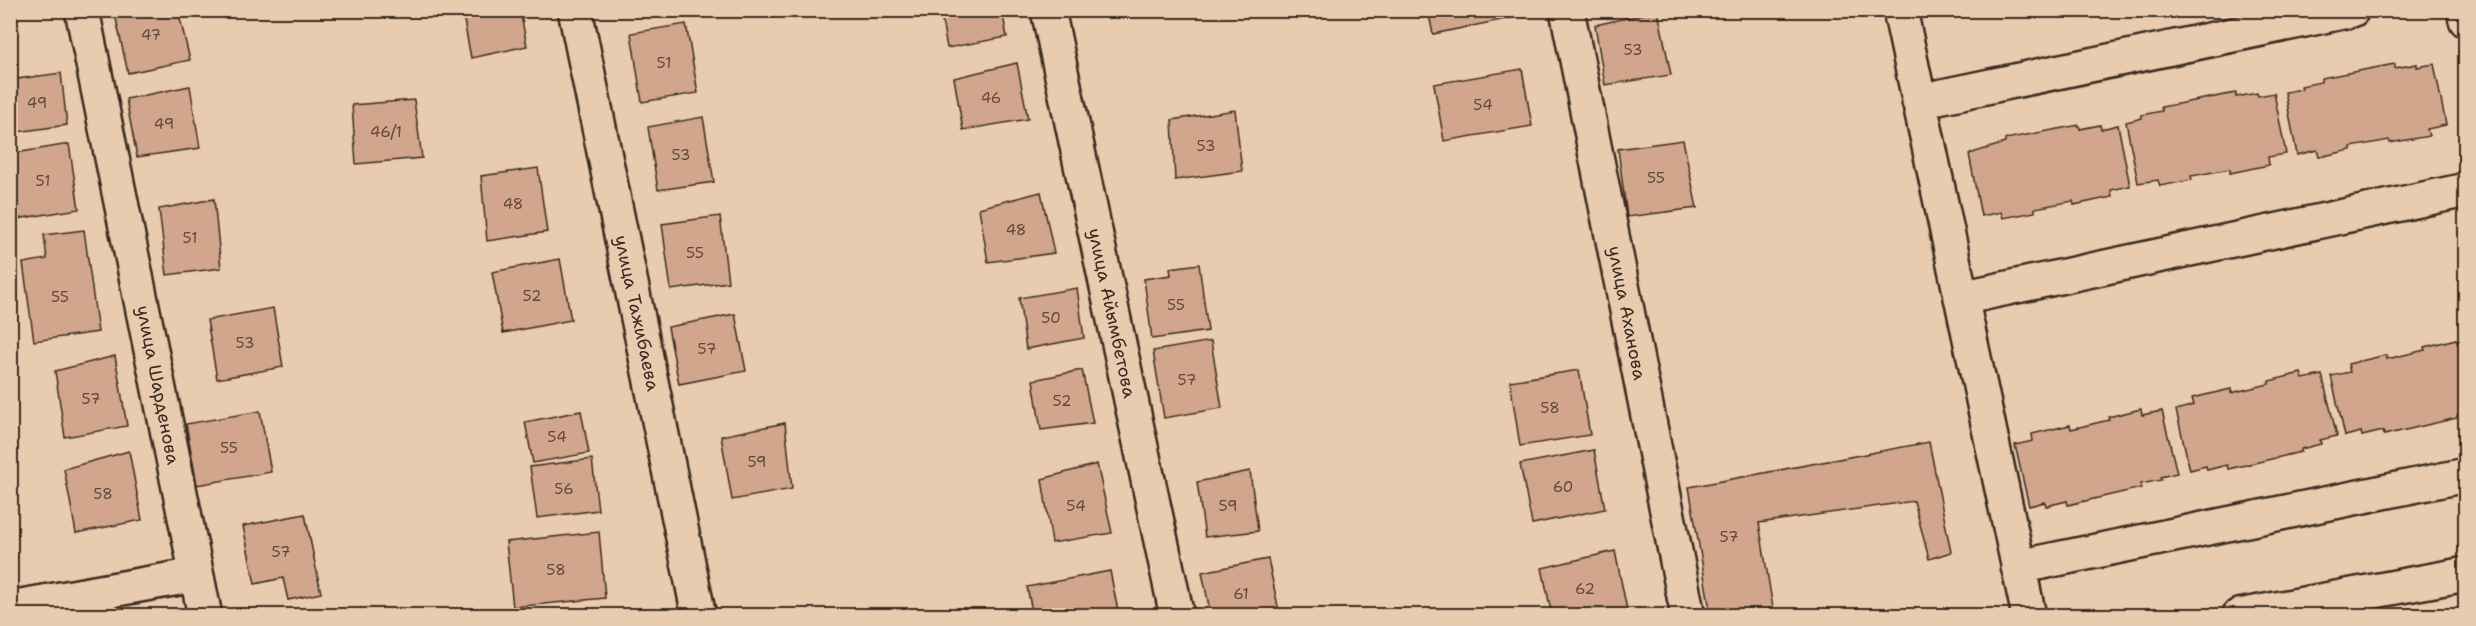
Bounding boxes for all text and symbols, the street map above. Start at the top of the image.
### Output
house number: 47 [141,25,161,45]
house number: 53 [1624,40,1643,60]
house number: 51 [657,53,671,73]
house number: 46 [981,88,1001,108]
house number: 49 [27,93,47,113]
house number: 54 [1473,95,1493,115]
house number: 49 [154,114,174,134]
house number: 46/1 [370,122,402,142]
house number: 53 [1197,136,1216,156]
house number: 53 [672,145,691,165]
house number: 55 [1647,168,1665,188]
house number: 51 [36,171,50,191]
house number: 48 [503,194,523,214]
house number: 48 [1006,220,1026,240]
street label: улица Айымбетова [1082,226,1142,400]
house number: 51 [183,228,197,248]
street label: улица Тажибаева [609,233,665,393]
house number: 55 [686,243,704,263]
street label: улица Аханова [1602,244,1652,382]
house number: 52 [523,286,541,306]
house number: 55 [51,287,69,307]
house number: 55 [1167,295,1185,315]
street label: улица Шарденова [131,303,185,467]
house number: 50 [1041,308,1061,328]
house number: 53 [236,333,255,353]
house number: 57 [698,339,716,359]
house number: 57 [1178,370,1196,390]
house number: 57 [82,389,100,409]
house number: 52 [1053,391,1071,411]
house number: 58 [1540,398,1560,418]
house number: 54 [547,427,567,447]
house number: 55 [220,438,238,458]
house number: 59 [748,452,766,472]
house number: 60 [1553,477,1573,497]
house number: 56 [554,479,574,499]
house number: 58 [93,484,113,504]
house number: 54 [1066,496,1086,516]
house number: 59 [1219,496,1237,516]
house number: 57 [1720,527,1738,547]
house number: 57 [272,542,290,562]
house number: 58 [546,560,566,580]
house number: 62 [1575,579,1595,599]
house number: 61 [1233,584,1249,604]

